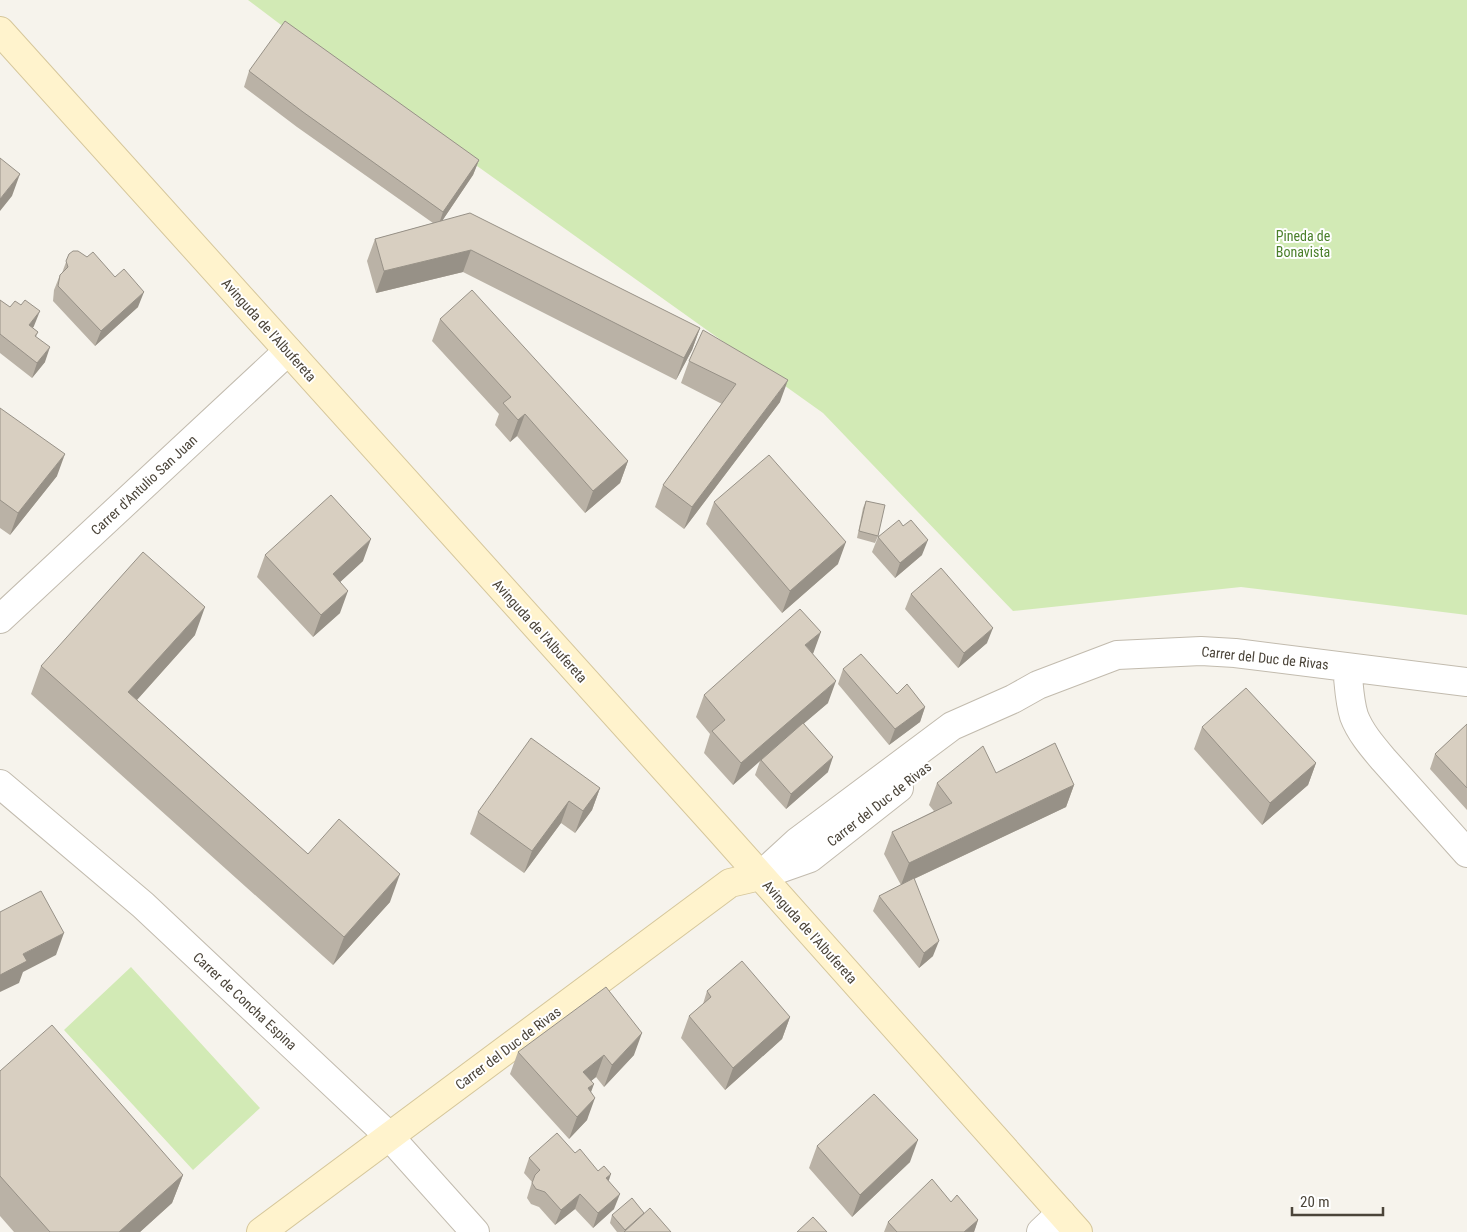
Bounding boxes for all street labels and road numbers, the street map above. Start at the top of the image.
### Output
street label: Avinguda de l'Albufereta [219,275,319,385]
street label: Carrer d'Antulio San Juan [88,432,200,538]
street label: Avinguda de l'Albufereta [490,576,590,686]
street label: Carrer del Duc de Rivas [1201,643,1329,673]
street label: Carrer del Duc de Rivas [824,758,934,850]
street label: Avinguda de l'Albufereta [760,877,860,987]
street label: Carrer de Concha Espina [190,949,300,1053]
street label: Carrer del Duc de Rivas [452,1003,564,1093]

